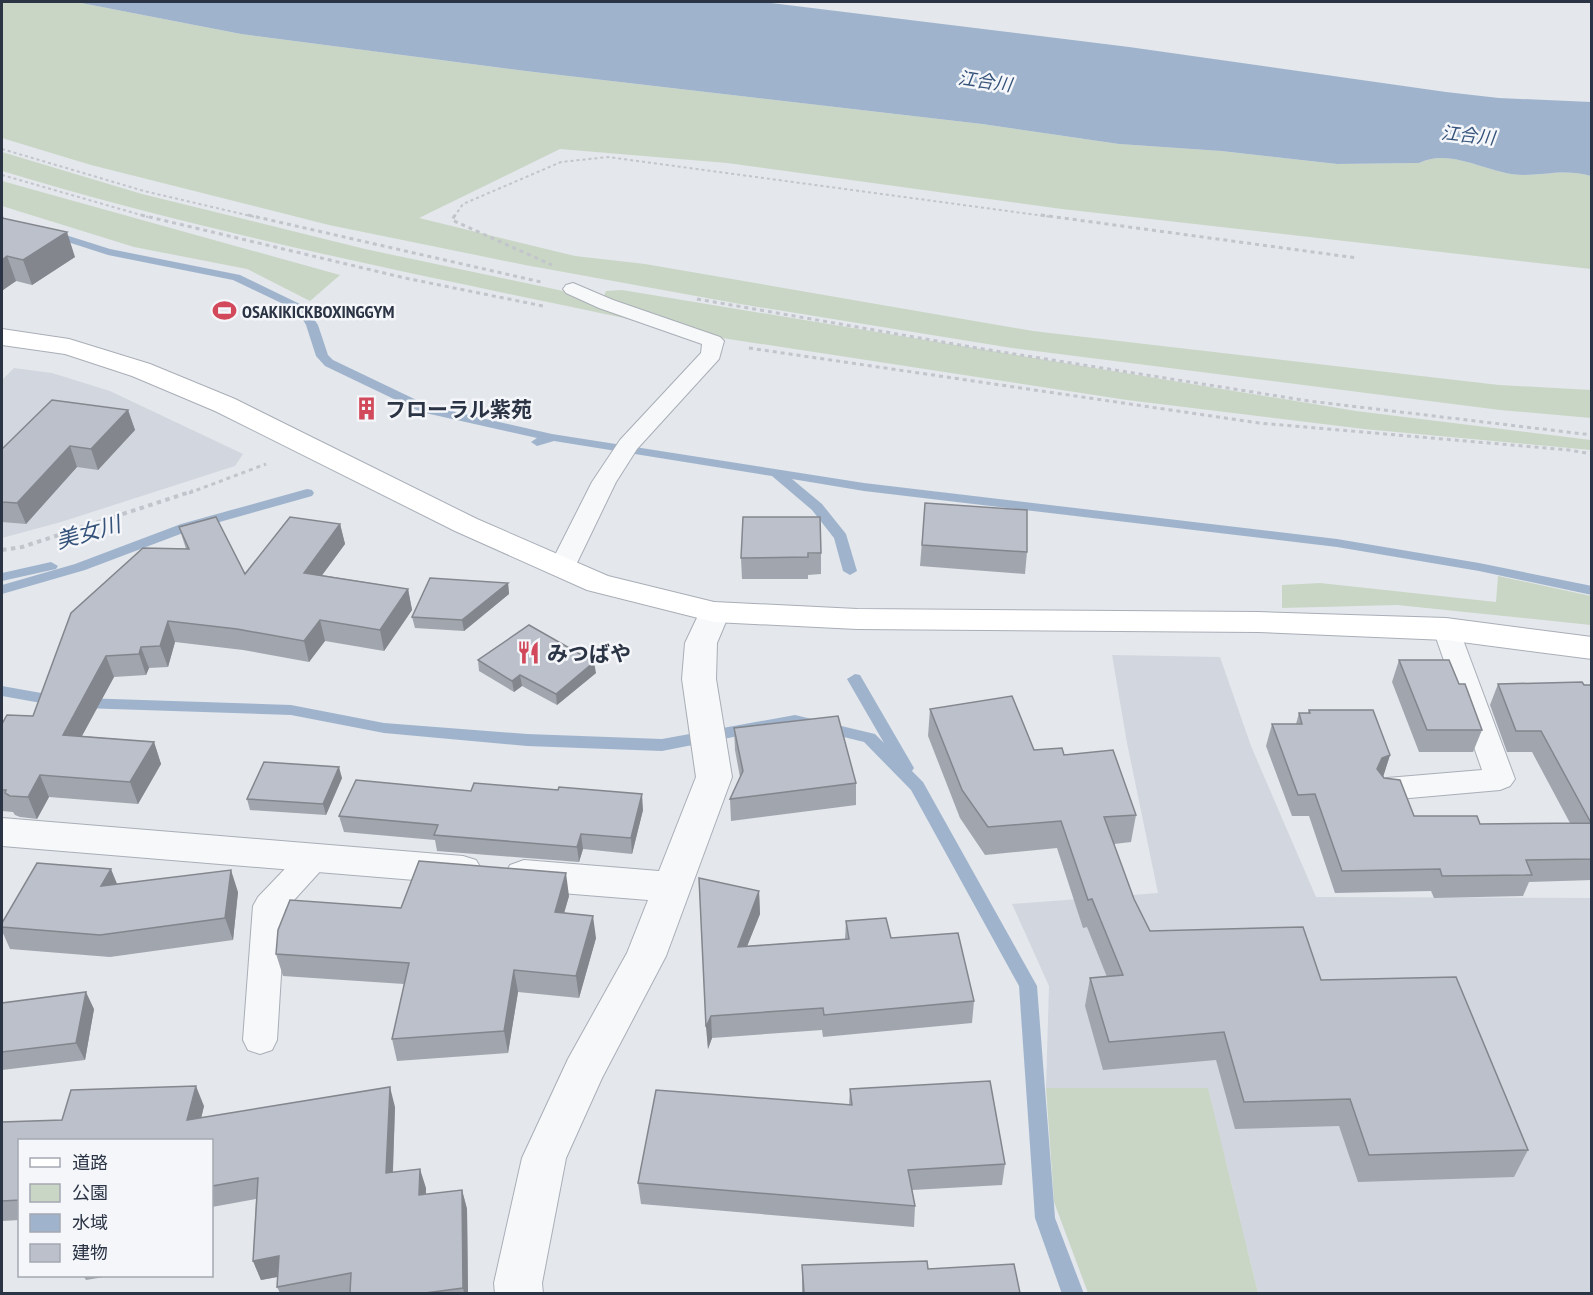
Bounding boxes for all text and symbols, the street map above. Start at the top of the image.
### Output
water label: 江合川 [957,66,1015,96]
water label: 江合川 [1440,121,1498,149]
sports icon: OSAKIKICKBOXINGGYM [211,298,237,324]
place label: OSAKIKICKBOXINGGYM [242,300,394,323]
building icon: フローラル紫苑 [354,396,380,422]
place label: フローラル紫苑 [385,396,532,423]
water label: 美女川 [52,509,125,555]
restaurant icon: みつばや [516,640,542,666]
place label: みつばや [547,640,631,667]
legend [18,1139,213,1277]
text: 道路 [72,1151,108,1174]
text: 公園 [72,1181,108,1204]
text: 水域 [72,1211,108,1234]
text: 建物 [72,1241,108,1264]

